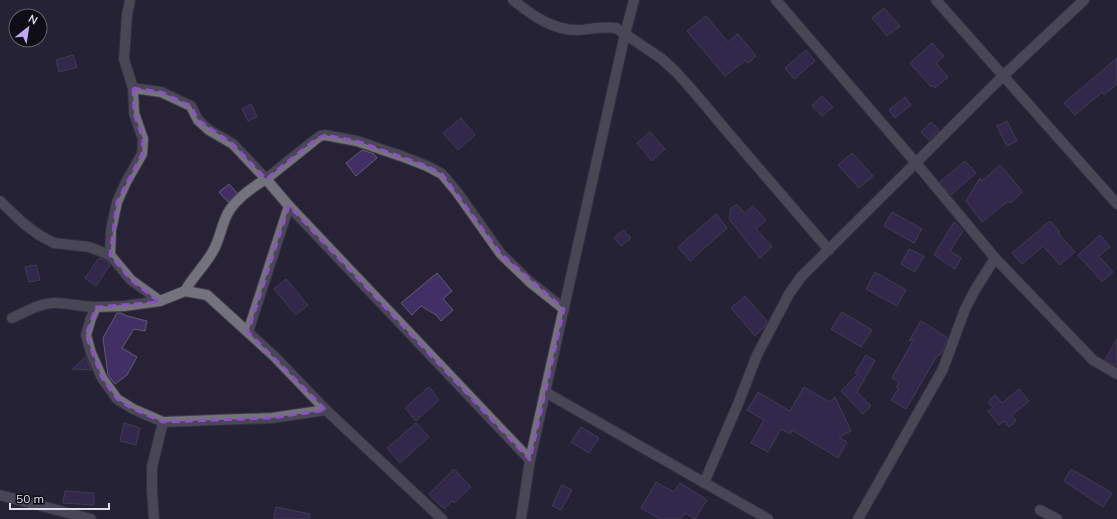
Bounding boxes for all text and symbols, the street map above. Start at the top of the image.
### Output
north arrow [8,8,48,48]
text: N [26,11,40,27]
scale bar [10,485,109,511]
text: 50 m [16,491,44,506]

